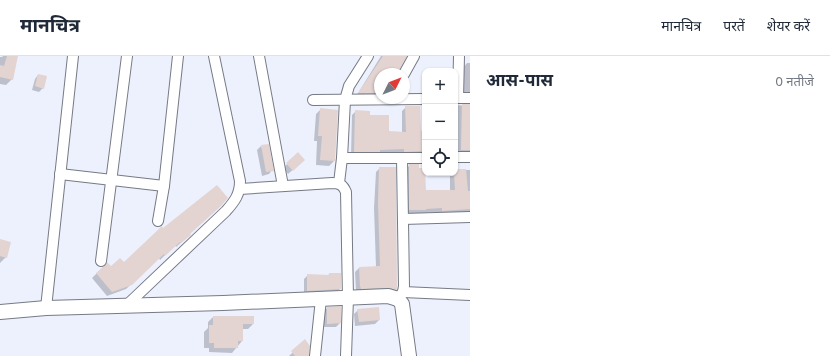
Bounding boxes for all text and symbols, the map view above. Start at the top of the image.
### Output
text: मानचित्र [20,15,80,39]
text: मानचित्र [661,19,701,36]
text: परतें [723,19,745,36]
text: शेयर करें [767,19,810,36]
north arrow [374,68,410,104]
map controls [422,68,458,176]
button: + [422,68,458,104]
text: आस-पास [486,71,553,93]
text: 0 नतीजे [775,75,814,91]
button: − [422,104,458,140]
button: locate [422,140,458,176]

